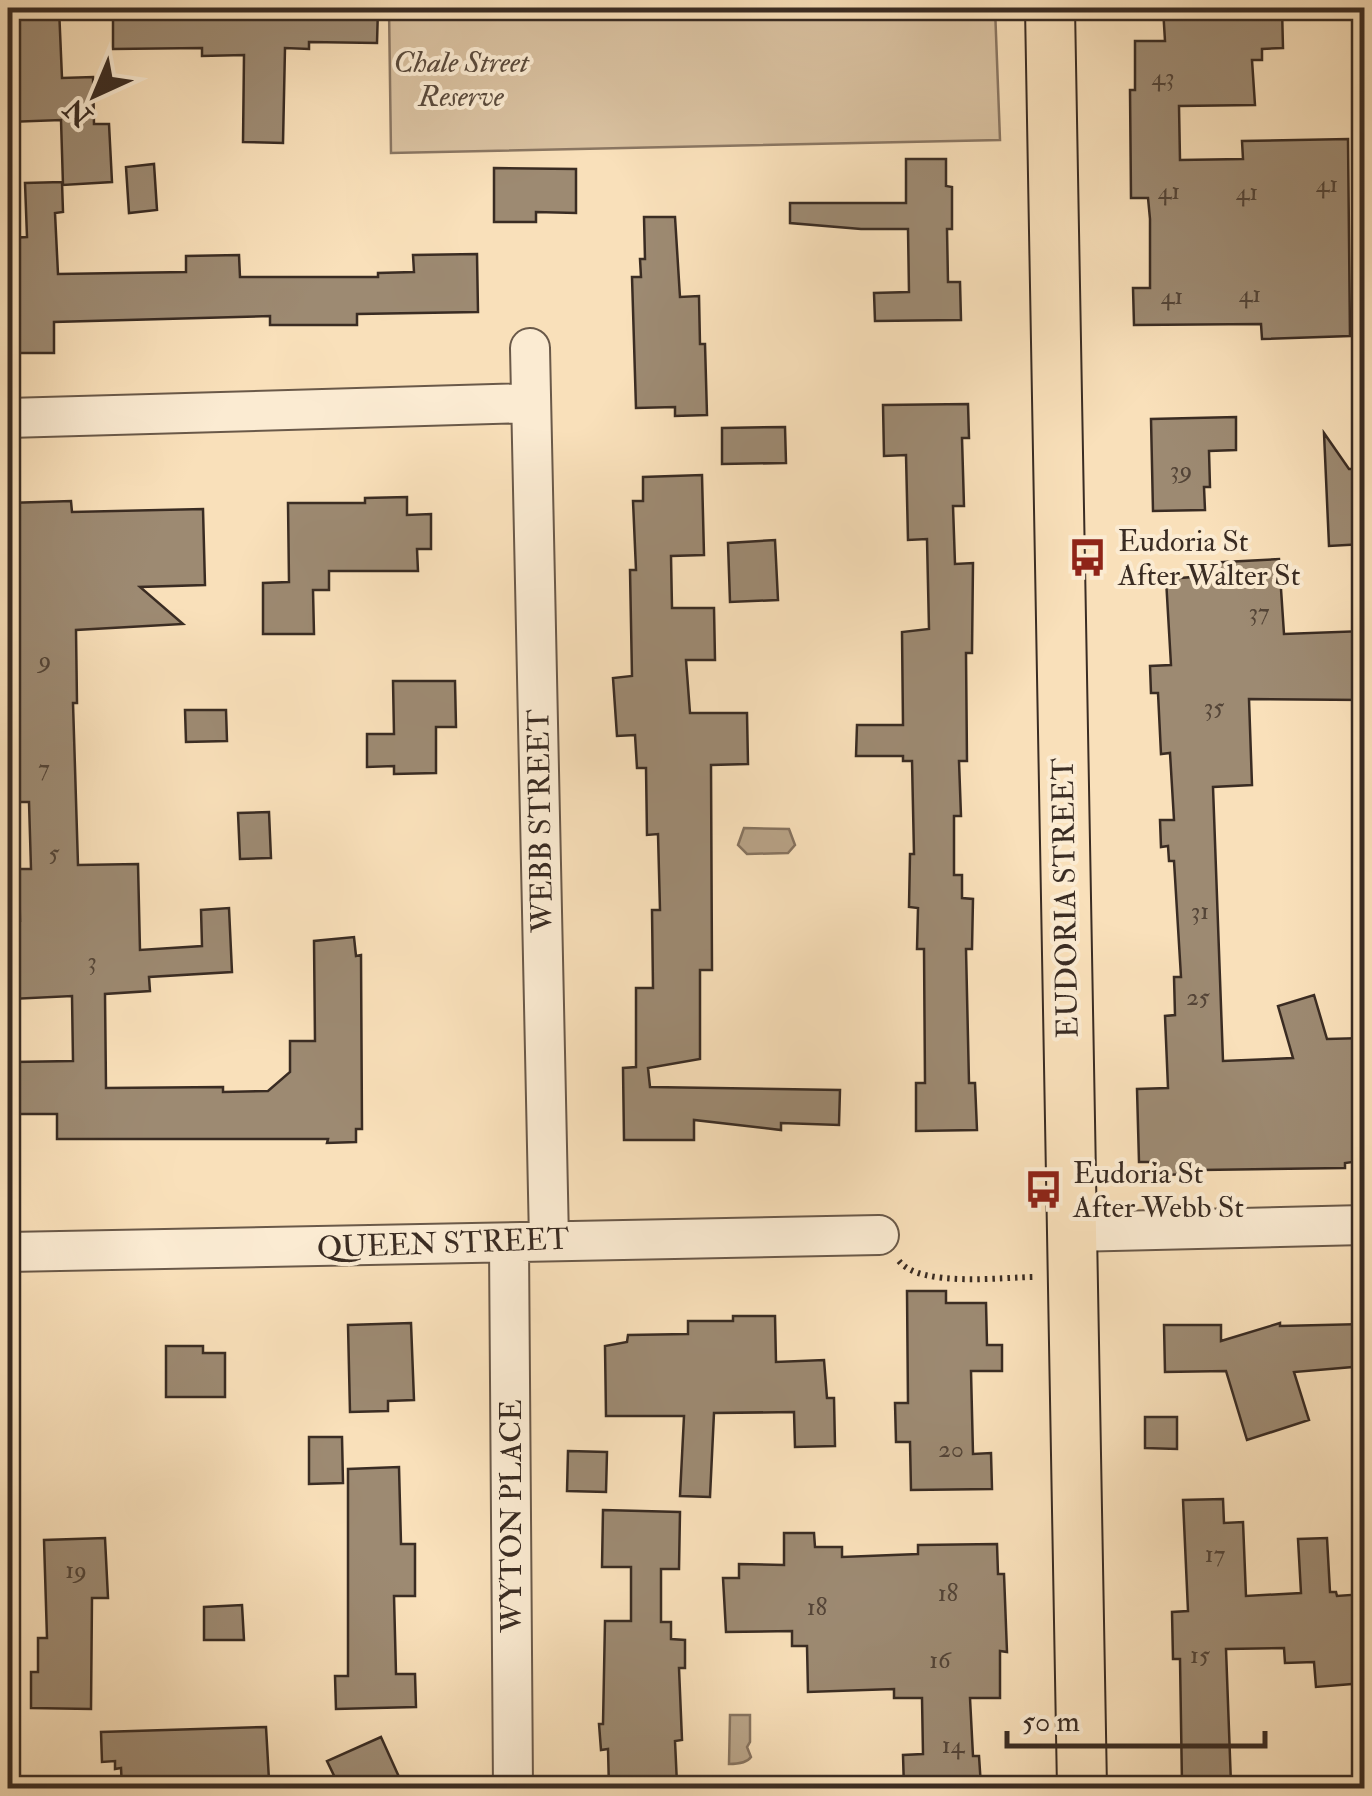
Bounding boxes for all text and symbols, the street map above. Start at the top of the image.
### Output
park label: Chale Street Reserve [393,44,530,115]
north arrow [45,45,145,145]
house number: 43 [1151,62,1175,93]
text: N [57,90,101,134]
house number: 41 [1316,169,1338,200]
house number: 41 [1158,176,1180,207]
house number: 41 [1236,177,1258,208]
house number: 41 [1239,279,1261,310]
house number: 41 [1161,281,1183,312]
house number: 39 [1170,455,1192,486]
place label: Eudoria St After Walter St [1117,523,1301,594]
bus stop icon: Eudoria St After Walter St [1067,537,1109,579]
house number: 37 [1248,597,1270,628]
house number: 9 [37,645,51,676]
house number: 35 [1204,692,1224,723]
street label: WEBB STREET [520,709,561,934]
house number: 7 [38,753,50,784]
street label: EUDORIA STREET [1045,758,1086,1038]
house number: 5 [49,838,60,869]
house number: 31 [1191,896,1209,927]
house number: 3 [87,946,97,977]
house number: 25 [1186,982,1210,1013]
place label: Eudoria St After Webb St [1072,1155,1244,1226]
bus stop icon: Eudoria St After Webb St [1022,1169,1064,1211]
street label: QUEEN STREET [316,1221,570,1266]
street label: WYTON PLACE [493,1399,530,1634]
house number: 20 [938,1434,964,1465]
house number: 17 [1205,1539,1226,1570]
house number: 19 [65,1555,87,1586]
house number: 18 [938,1578,959,1609]
house number: 18 [807,1592,828,1623]
house number: 15 [1190,1640,1210,1671]
house number: 16 [929,1645,952,1676]
scale bar [1007,1686,1264,1748]
text: 50 m [1022,1703,1080,1740]
house number: 14 [942,1730,966,1761]

